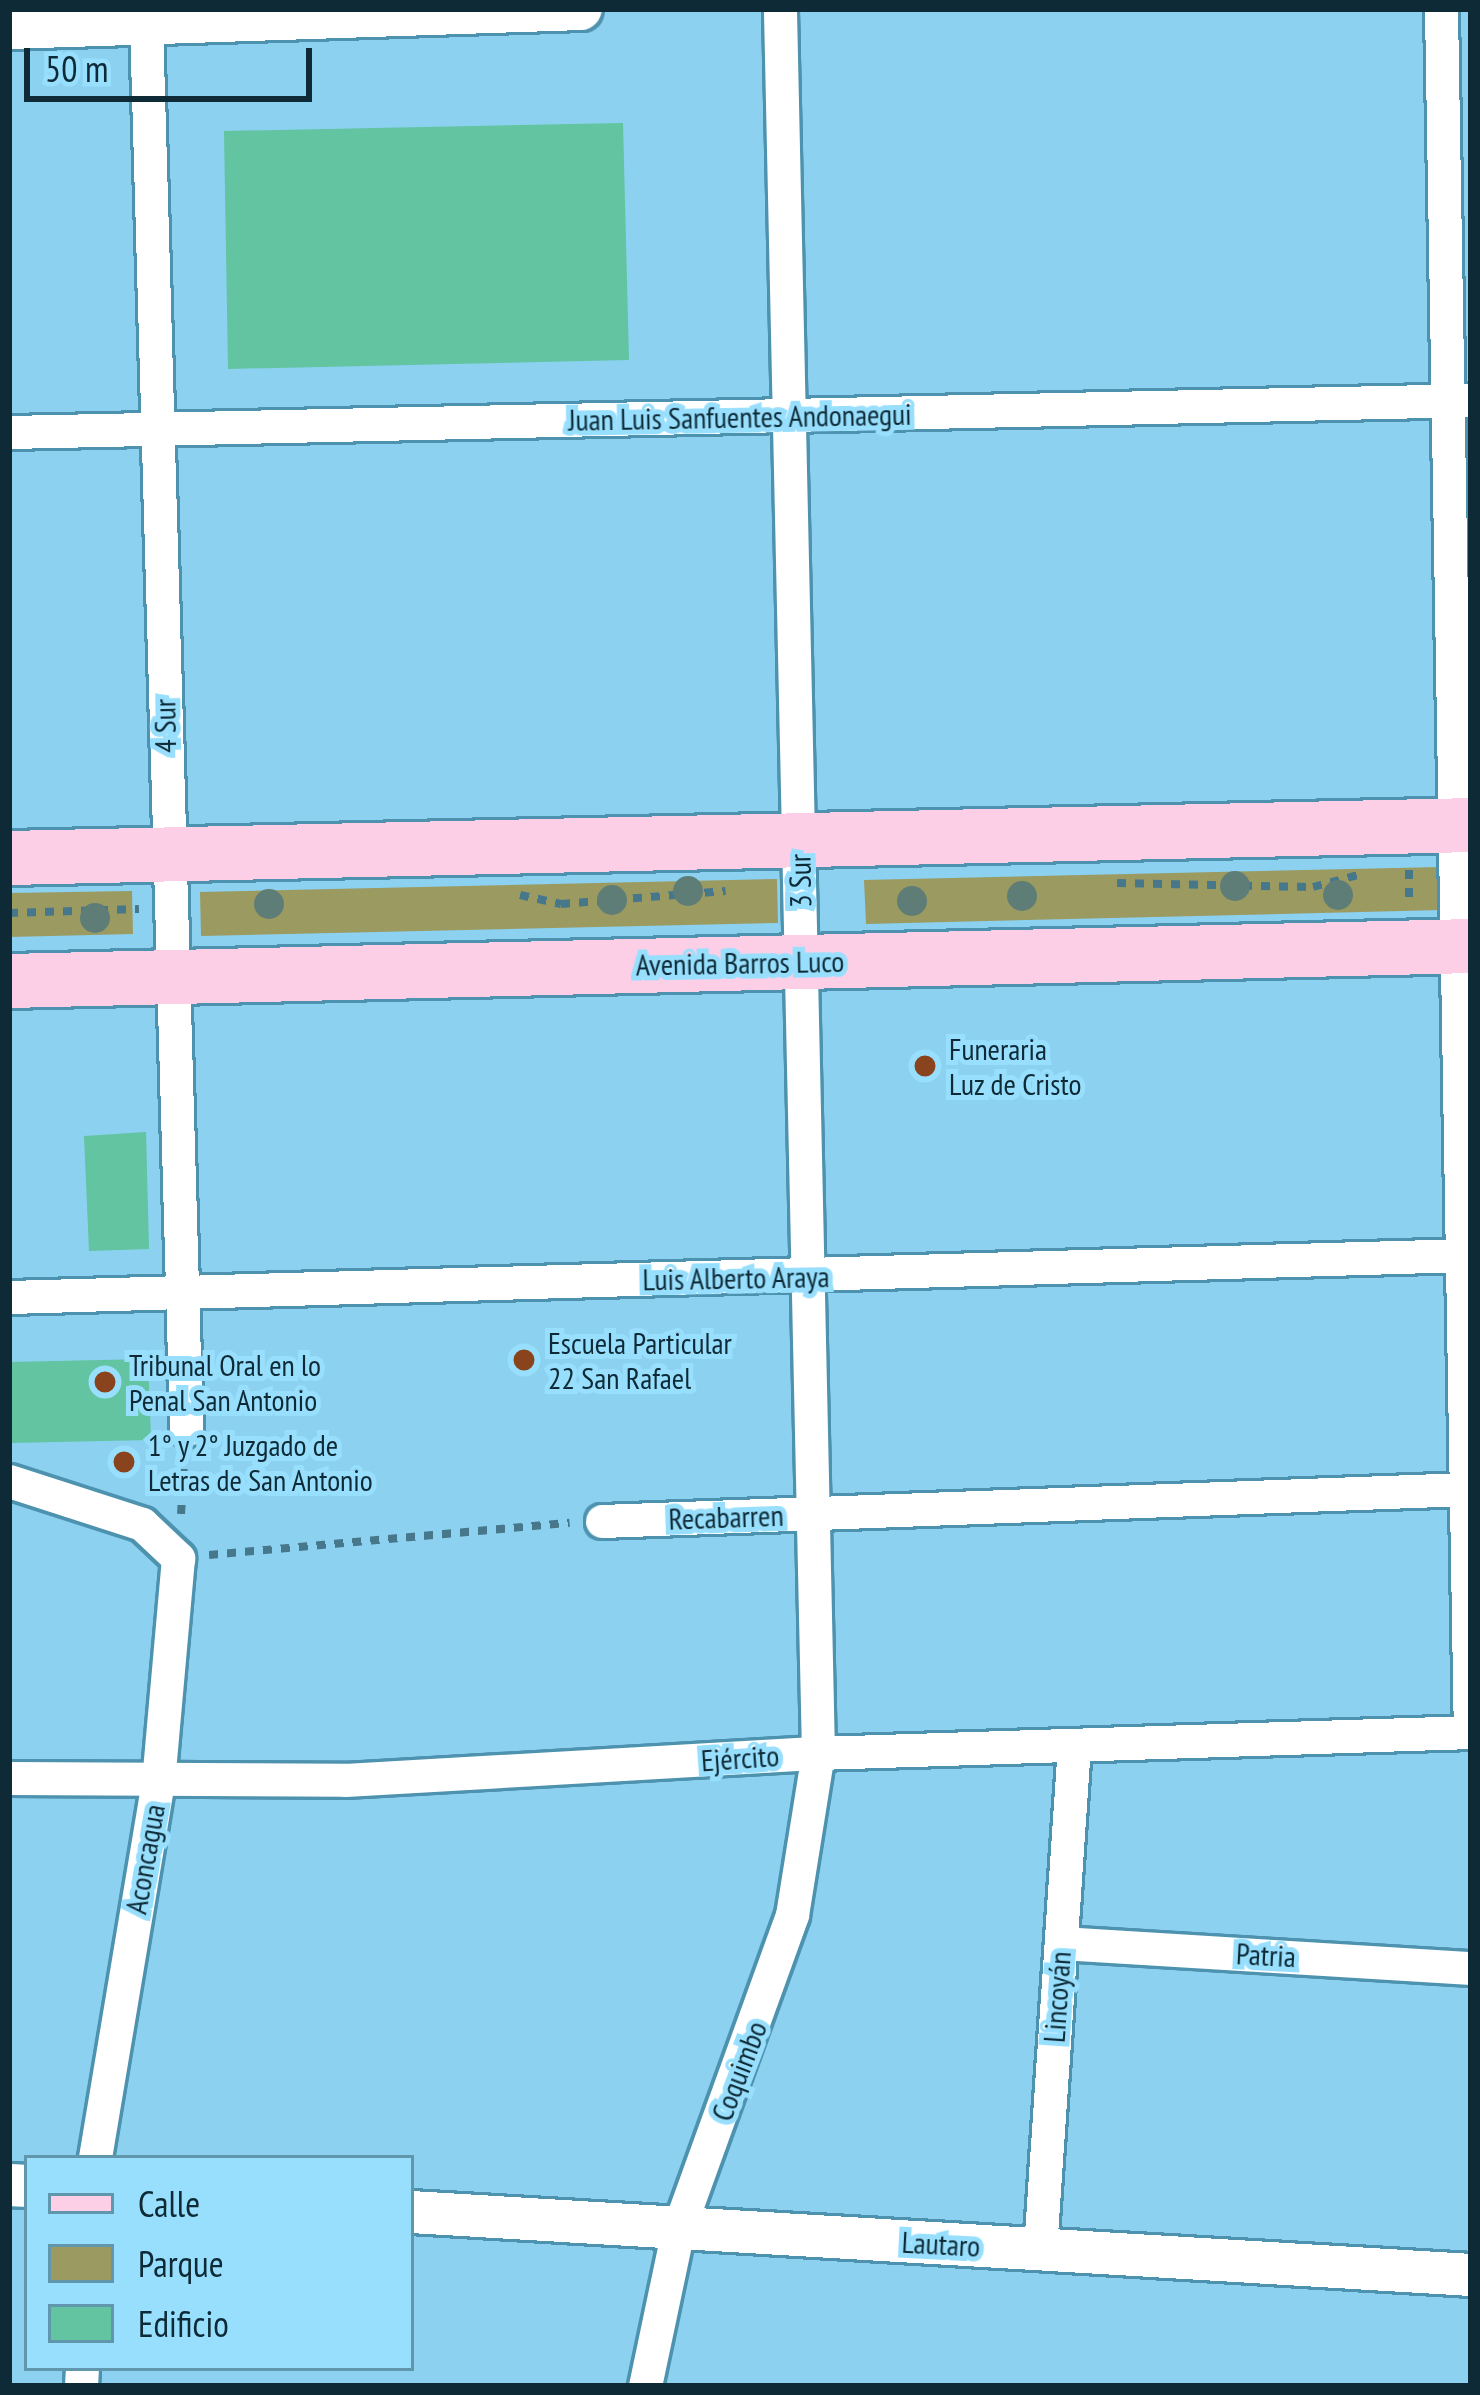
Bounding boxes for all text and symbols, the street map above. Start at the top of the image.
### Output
scale bar [30,24,318,98]
text: 50 m [45,45,108,92]
street label: Juan Luis Sanfuentes Andonaegui [568,396,912,438]
street label: 4 Sur [147,699,183,753]
street label: 3 Sur [782,854,818,908]
street label: Avenida Barros Luco [635,943,845,983]
place label: Funeraria Luz de Cristo [949,1031,1082,1102]
marker: Funeraria Luz de Cristo [912,1053,938,1079]
street label: Luis Alberto Araya [641,1258,831,1298]
place label: Escuela Particular 22 San Rafael [548,1325,732,1396]
place label: Tribunal Oral en lo Penal San Antonio [129,1347,321,1418]
marker: Escuela Particular 22 San Rafael [511,1347,537,1373]
marker: Tribunal Oral en lo Penal San Antonio [92,1369,118,1395]
place label: 1° y 2° Juzgado de Letras de San Antonio [148,1427,374,1498]
marker: 1° y 2° Juzgado de Letras de San Antonio [111,1449,137,1475]
street label: Recabarren [668,1497,784,1537]
street label: Ejército [700,1737,780,1779]
street label: Aconcagua [118,1801,172,1917]
street label: Patria [1235,1935,1297,1975]
street label: Lincoyán [1036,1950,1078,2044]
street label: Coquimbo [704,2016,774,2126]
legend [24,2155,414,2371]
text: Calle [138,2180,200,2227]
street label: Lautaro [901,2224,981,2264]
text: Parque [138,2240,224,2287]
text: Edificio [138,2300,229,2347]

